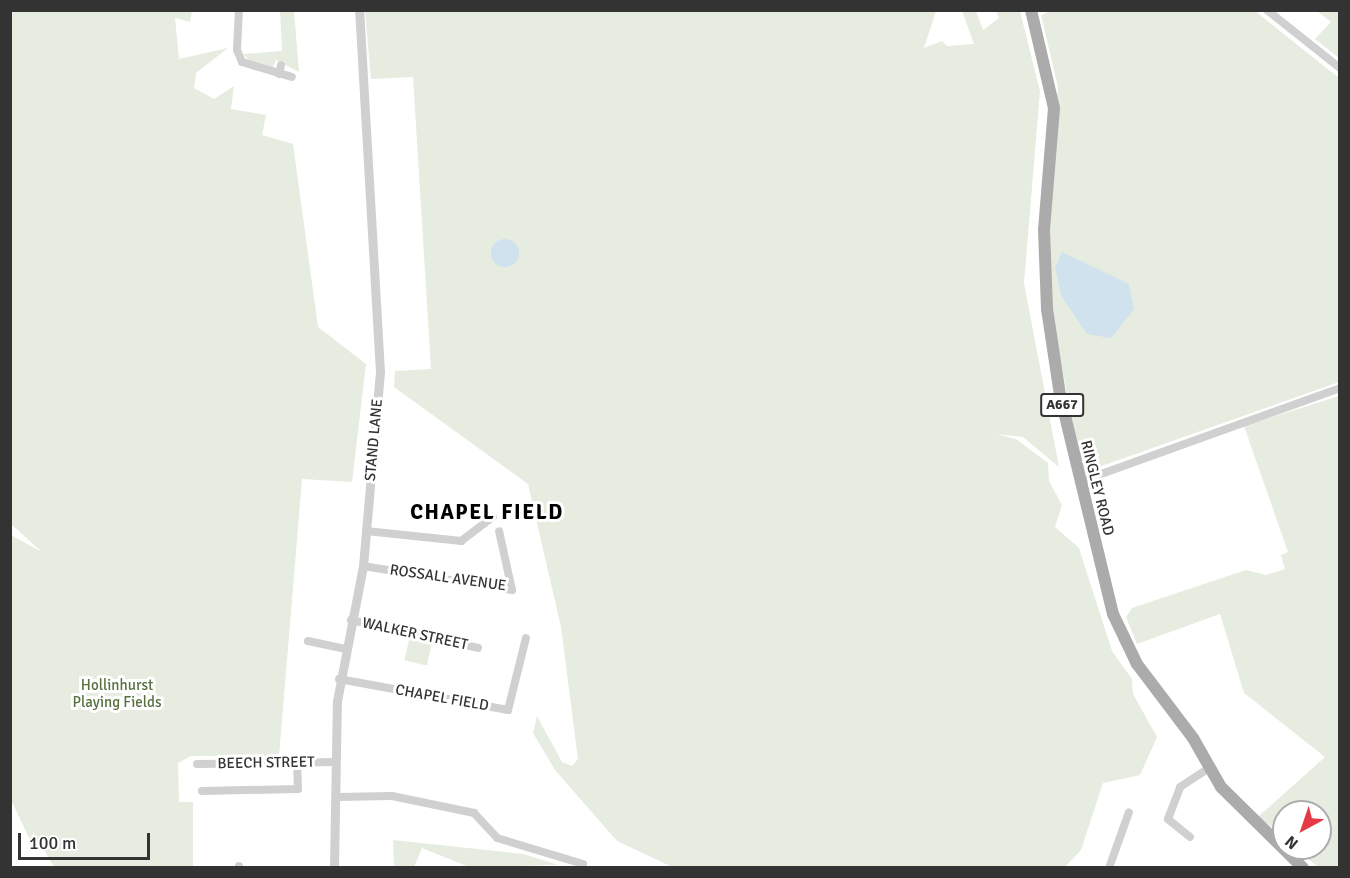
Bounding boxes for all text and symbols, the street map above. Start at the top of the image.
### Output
road number: A667 [1040,394,1084,416]
street label: STAND LANE [361,398,387,482]
street label: RINGLEY ROAD [1076,438,1118,538]
district label: CHAPEL FIELD [410,499,564,525]
street label: ROSSALL AVENUE [389,561,507,595]
street label: WALKER STREET [360,614,470,654]
park label: Hollinhurst Playing Fields [72,676,162,711]
street label: CHAPEL FIELD [394,681,490,715]
street label: BEECH STREET [217,753,315,773]
north arrow [1272,800,1332,860]
scale bar [21,821,153,859]
text: N [1281,831,1302,854]
text: 100 m [29,832,76,854]

